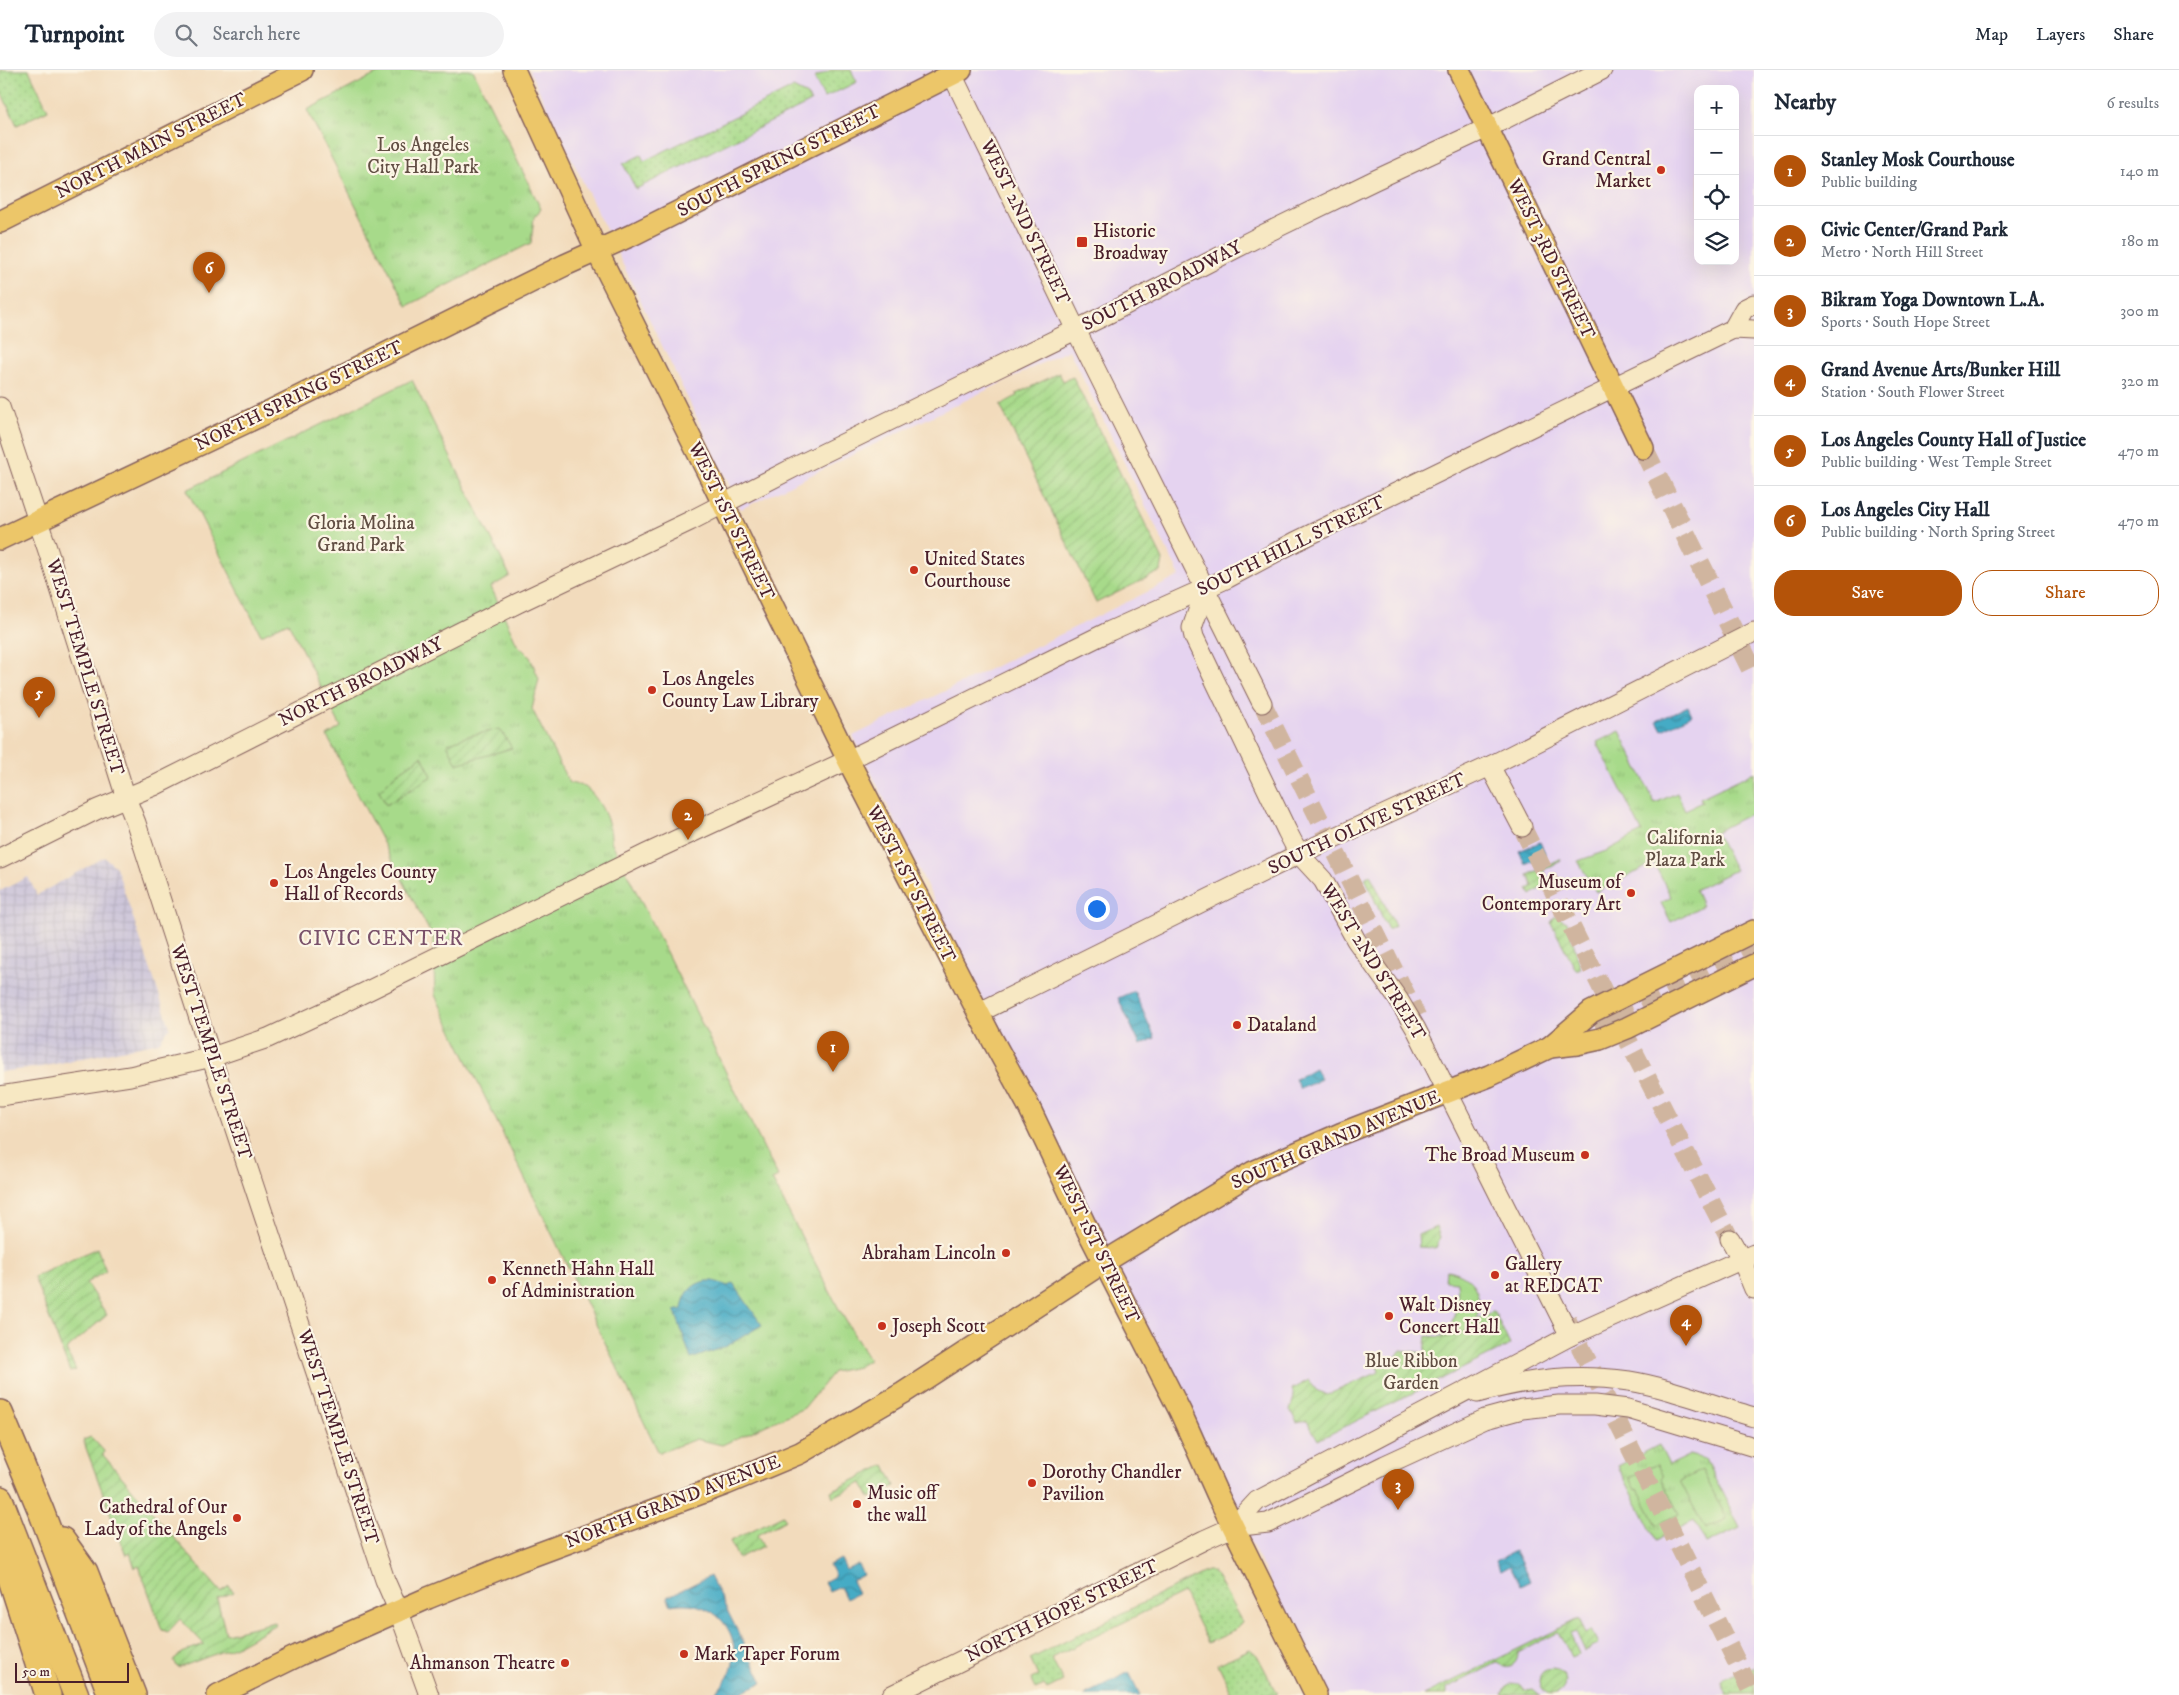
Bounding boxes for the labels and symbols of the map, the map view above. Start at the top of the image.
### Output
street label: NORTH MAIN STREET [52,88,251,204]
street label: SOUTH SPRING STREET [674,99,885,222]
park label: Los Angeles City Hall Park [367,134,479,179]
street label: WEST 2ND STREET [975,135,1075,309]
place label: Grand Central Market [1542,148,1651,193]
marker: Grand Central Market [1655,164,1667,176]
street label: WEST 3RD STREET [1502,174,1600,343]
place label: Historic Broadway [1093,220,1169,265]
marker: Historic Broadway [1075,235,1089,249]
street label: SOUTH BROADWAY [1078,235,1247,336]
pin: 6 [193,252,225,293]
street label: NORTH SPRING STREET [191,335,407,456]
street label: WEST 1ST STREET [682,437,780,604]
street label: SOUTH HILL STREET [1193,490,1389,601]
park label: Gloria Molina Grand Park [307,512,415,557]
place label: United States Courthouse [924,548,1025,593]
street label: WEST TEMPLE STREET [41,555,129,779]
marker: United States Courthouse [908,564,920,576]
street label: NORTH BROADWAY [275,632,448,732]
place label: Los Angeles County Law Library [662,668,820,713]
pin: 5 [23,677,55,718]
marker: Los Angeles County Law Library [646,684,658,696]
street label: SOUTH OLIVE STREET [1265,768,1470,880]
pin: 2 [672,799,704,840]
street label: WEST 1ST STREET [861,801,961,967]
park label: California Plaza Park [1645,827,1726,872]
place label: Los Angeles County Hall of Records [284,861,437,906]
place label: Museum of Contemporary Art [1482,871,1624,916]
marker: Los Angeles County Hall of Records [268,877,280,889]
street label: WEST 2ND STREET [1315,878,1431,1045]
marker: Museum of Contemporary Art [1625,887,1637,899]
your location [1084,896,1110,922]
district label: CIVIC CENTER [298,926,464,952]
street label: WEST TEMPLE STREET [165,940,257,1163]
place label: Dataland [1247,1014,1317,1037]
marker: Dataland [1231,1019,1243,1031]
pin: 1 [817,1031,849,1072]
street label: SOUTH GRAND AVENUE [1228,1085,1444,1195]
place label: The Broad Museum [1425,1144,1575,1167]
marker: The Broad Museum [1579,1149,1591,1161]
street label: WEST 1ST STREET [1047,1160,1145,1327]
place label: Abraham Lincoln [862,1242,996,1265]
marker: Abraham Lincoln [1000,1247,1012,1259]
place label: Gallery at REDCAT [1505,1253,1603,1298]
place label: Kenneth Hahn Hall of Administration [502,1258,655,1303]
marker: Gallery at REDCAT [1489,1269,1501,1281]
marker: Kenneth Hahn Hall of Administration [486,1274,498,1286]
place label: Walt Disney Concert Hall [1398,1294,1500,1339]
pin: 4 [1670,1305,1702,1346]
marker: Walt Disney Concert Hall [1383,1310,1395,1322]
place label: Joseph Scott [890,1315,986,1338]
marker: Joseph Scott [876,1320,888,1332]
street label: WEST TEMPLE STREET [292,1325,384,1548]
park label: Blue Ribbon Garden [1364,1350,1458,1395]
street label: NORTH GRAND AVENUE [562,1450,784,1554]
place label: Dorothy Chandler Pavilion [1042,1461,1181,1506]
pin: 3 [1382,1469,1414,1510]
marker: Dorothy Chandler Pavilion [1026,1477,1038,1489]
place label: Music off the wall [867,1482,940,1527]
place label: Cathedral of Our Lady of the Angels [84,1496,227,1541]
marker: Music off the wall [851,1498,863,1510]
marker: Cathedral of Our Lady of the Angels [231,1512,243,1524]
street label: NORTH HOPE STREET [962,1554,1163,1668]
place label: Mark Taper Forum [694,1643,840,1666]
marker: Mark Taper Forum [678,1648,690,1660]
place label: Ahmanson Theatre [410,1652,555,1675]
marker: Ahmanson Theatre [559,1657,571,1669]
scale bar [15,1660,129,1683]

